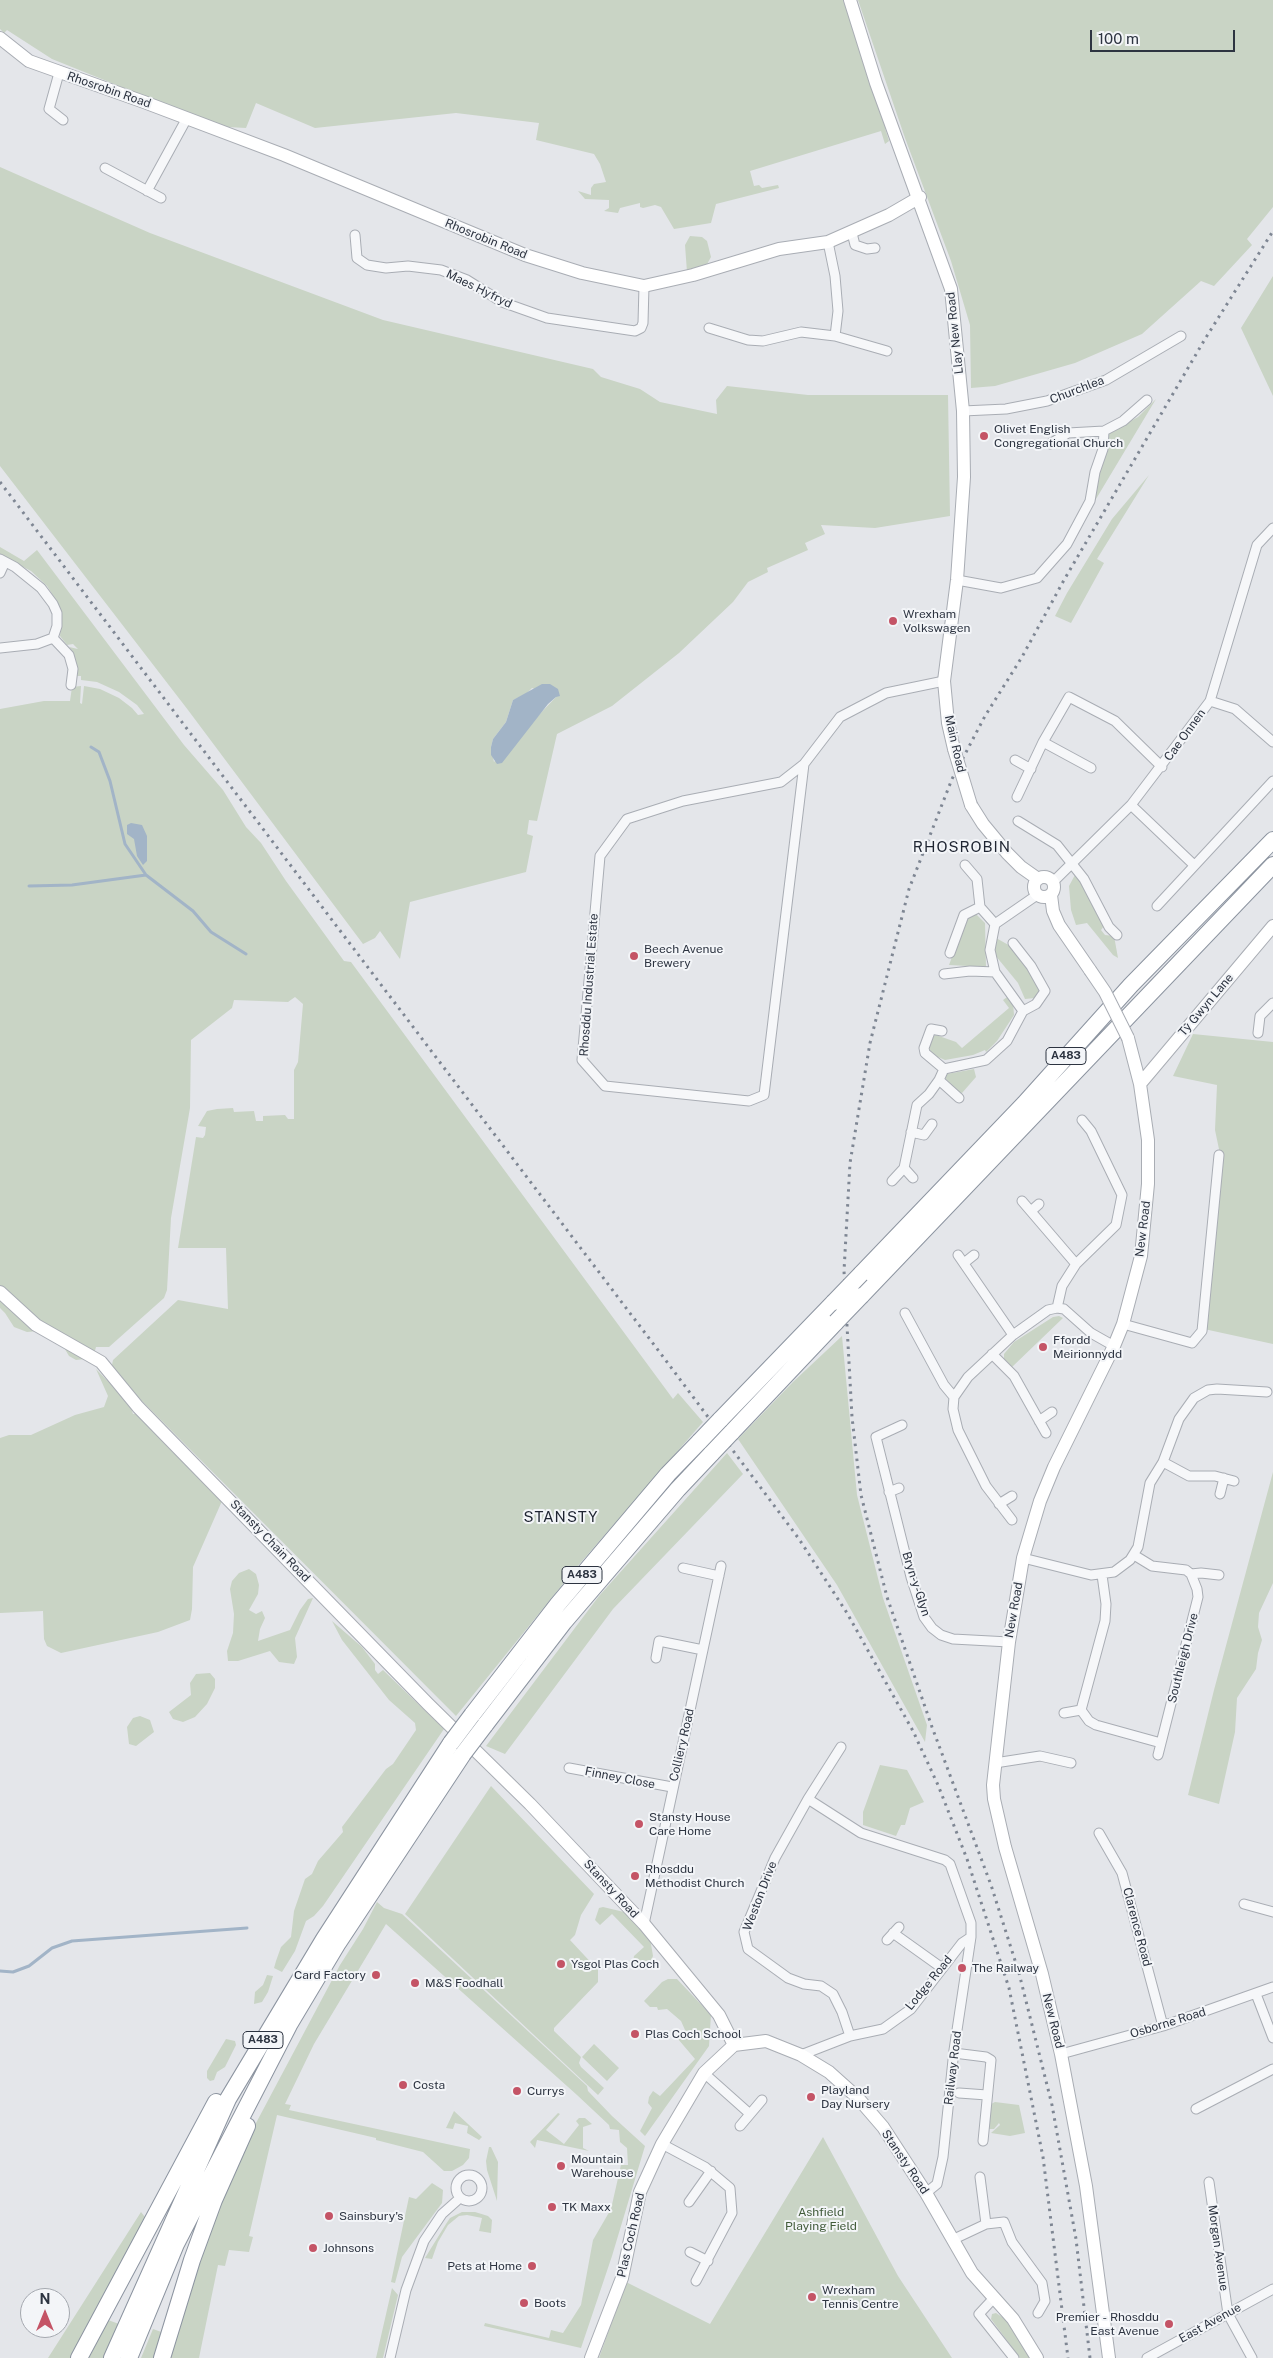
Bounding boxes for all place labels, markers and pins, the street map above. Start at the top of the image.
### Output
place label: Olivet English Congregational Church [994,422,1123,450]
marker: Olivet English Congregational Church [978,430,990,442]
place label: Wrexham Volkswagen [903,607,970,635]
marker: Wrexham Volkswagen [887,615,899,627]
place label: Beech Avenue Brewery [644,942,723,970]
marker: Beech Avenue Brewery [628,950,640,962]
place label: Ffordd Meirionnydd [1053,1333,1122,1361]
marker: Ffordd Meirionnydd [1037,1341,1049,1353]
place label: Stansty House Care Home [649,1810,731,1838]
marker: Stansty House Care Home [633,1818,645,1830]
place label: Rhosddu Methodist Church [645,1862,744,1890]
marker: Rhosddu Methodist Church [629,1870,641,1882]
place label: Ysgol Plas Coch [571,1957,659,1971]
marker: Ysgol Plas Coch [555,1958,567,1970]
place label: The Railway [972,1961,1039,1975]
marker: The Railway [956,1962,968,1974]
place label: Card Factory [294,1968,366,1982]
marker: Card Factory [370,1969,382,1981]
place label: M&S Foodhall [425,1976,503,1990]
marker: M&S Foodhall [409,1977,421,1989]
place label: Plas Coch School [645,2027,742,2041]
marker: Plas Coch School [629,2028,641,2040]
place label: Costa [413,2078,445,2092]
marker: Costa [397,2079,409,2091]
place label: Playland Day Nursery [821,2083,890,2111]
place label: Currys [527,2084,564,2098]
marker: Currys [511,2085,523,2097]
marker: Playland Day Nursery [805,2091,817,2103]
place label: Mountain Warehouse [571,2152,633,2180]
marker: Mountain Warehouse [555,2160,567,2172]
place label: TK Maxx [562,2200,611,2214]
marker: TK Maxx [546,2201,558,2213]
place label: Sainsbury's [339,2209,403,2223]
marker: Sainsbury's [323,2210,335,2222]
place label: Johnsons [323,2241,374,2255]
marker: Johnsons [307,2242,319,2254]
place label: Pets at Home [447,2259,522,2273]
marker: Pets at Home [526,2260,538,2272]
place label: Wrexham Tennis Centre [822,2283,899,2311]
marker: Wrexham Tennis Centre [806,2291,818,2303]
place label: Boots [534,2296,566,2310]
marker: Boots [518,2297,530,2309]
place label: Premier - Rhosddu East Avenue [1056,2310,1159,2338]
marker: Premier - Rhosddu East Avenue [1163,2318,1175,2330]

